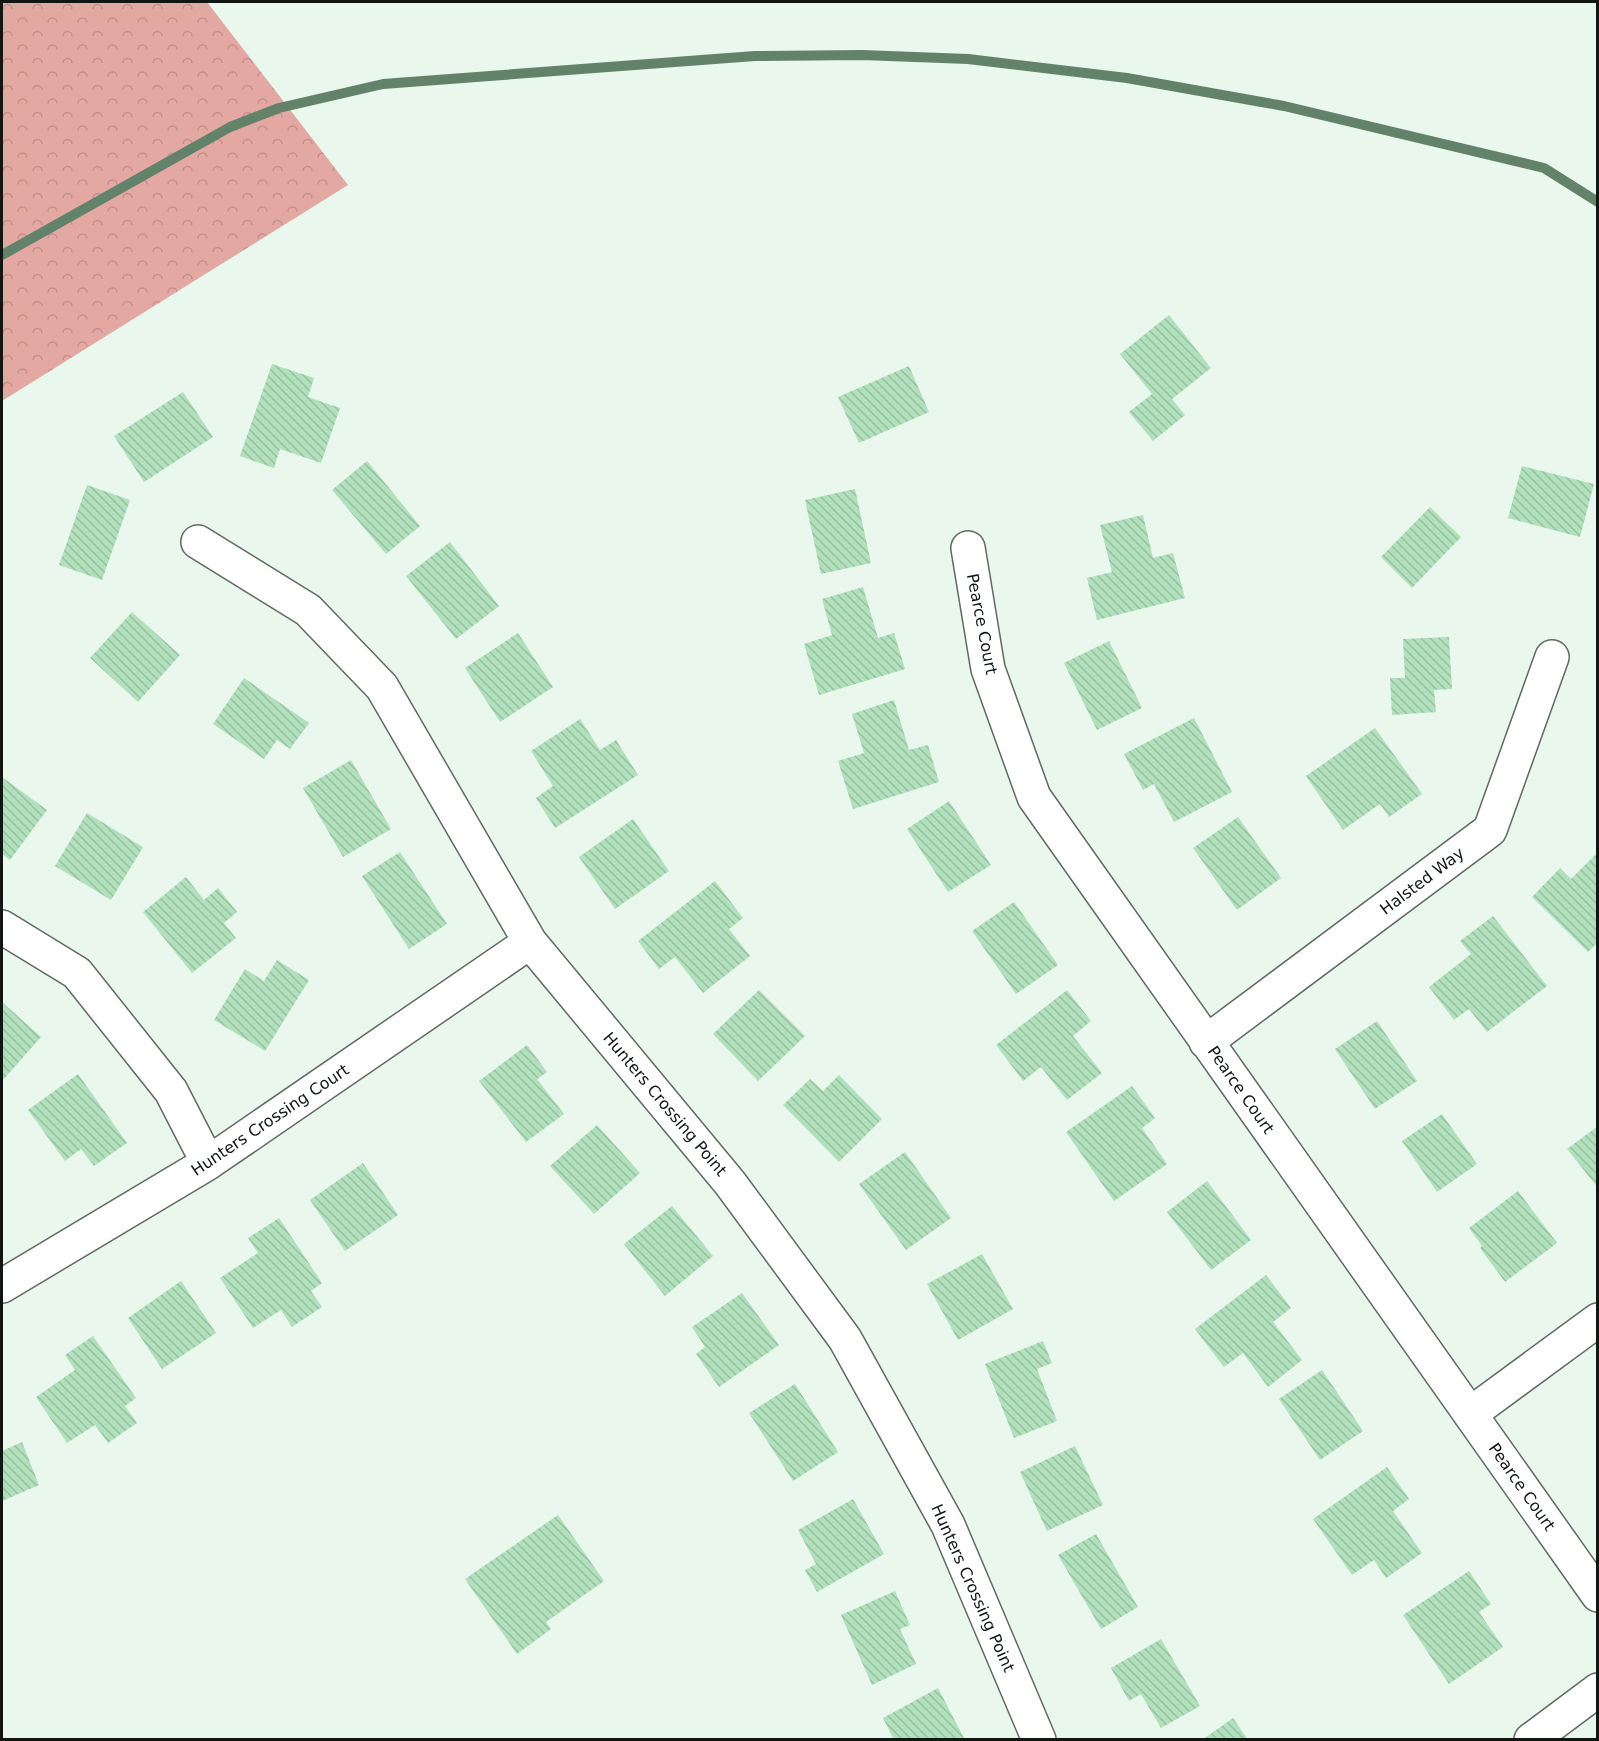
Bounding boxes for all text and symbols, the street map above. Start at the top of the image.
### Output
street label: Pearce Court [963,572,1001,676]
street label: Halsted Way [1376,843,1468,919]
street label: Hunters Crossing Point [599,1028,731,1180]
street label: Pearce Court [1204,1043,1278,1137]
street label: Hunters Crossing Court [188,1060,352,1180]
street label: Pearce Court [1485,1440,1559,1534]
street label: Hunters Crossing Point [927,1501,1019,1675]

